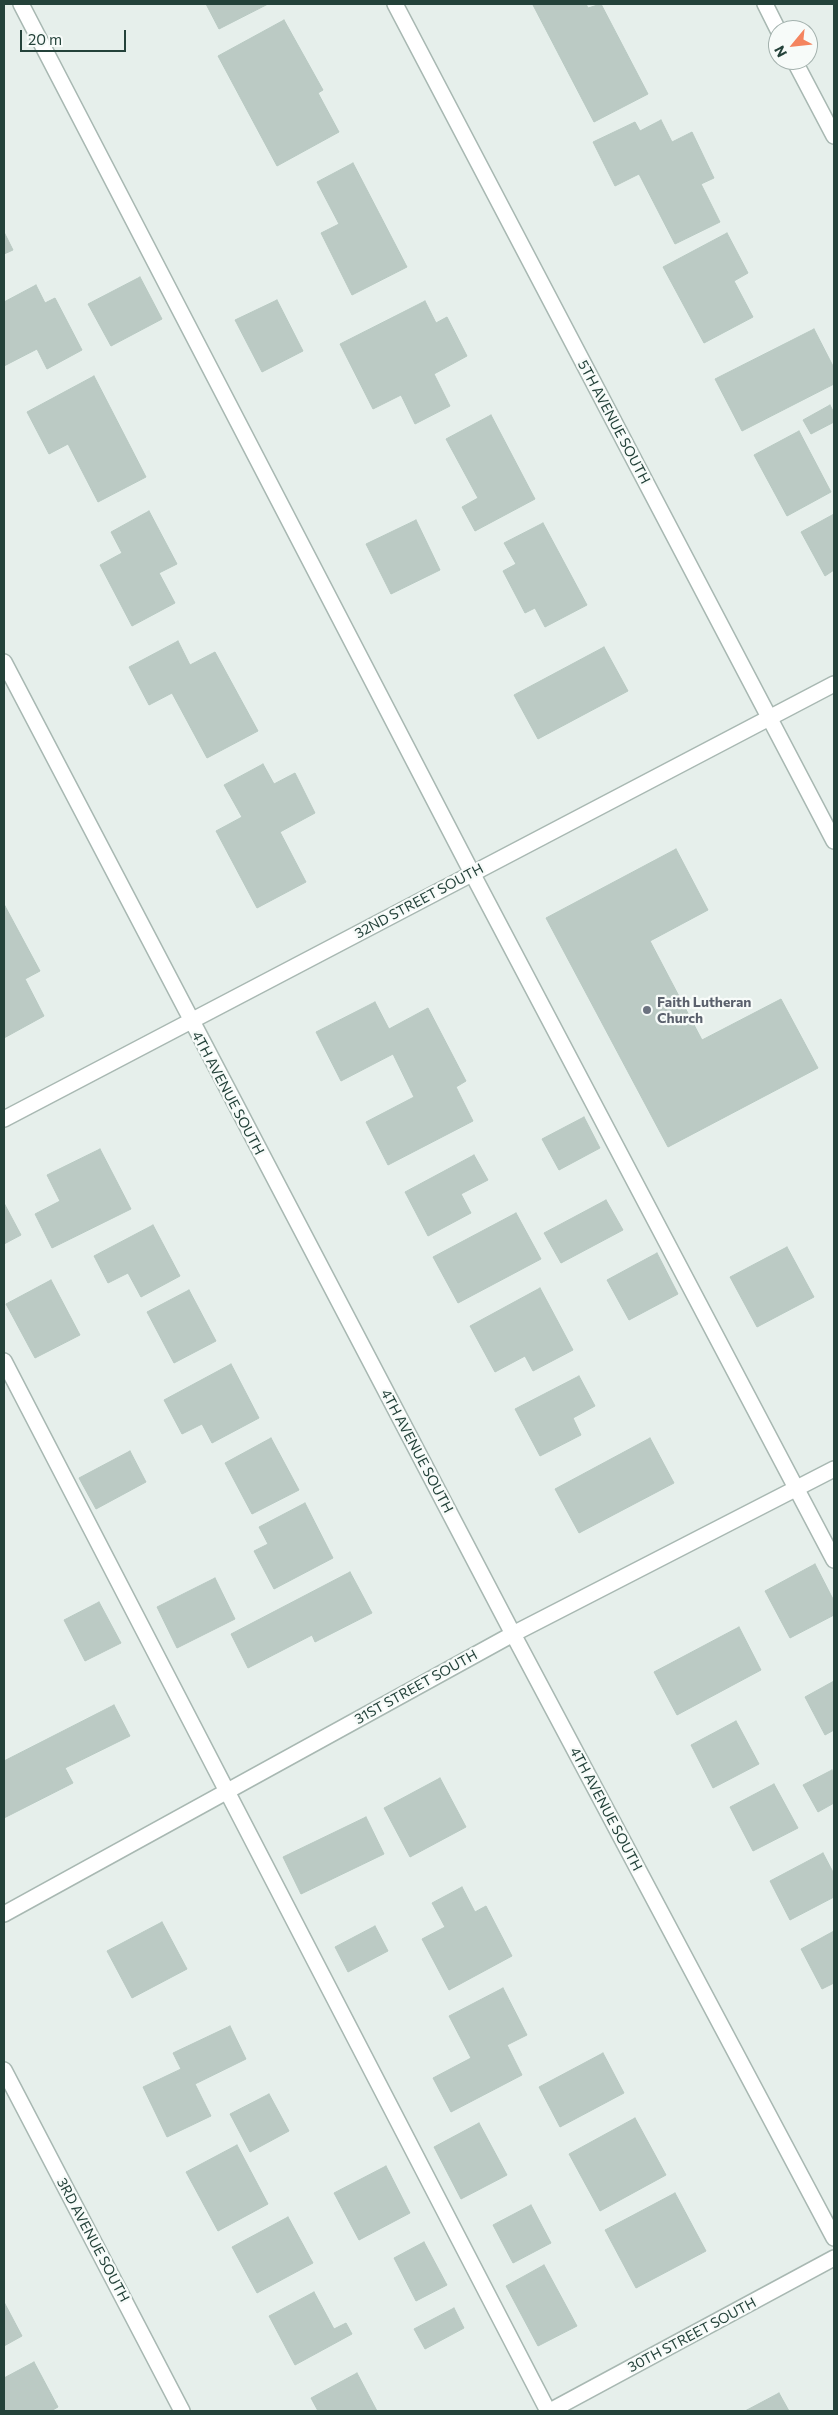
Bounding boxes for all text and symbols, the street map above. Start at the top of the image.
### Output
scale bar [22,20,129,52]
north arrow [768,20,818,70]
text: 20 m [28,30,62,48]
text: N [770,43,790,60]
street label: 5TH AVENUE SOUTH [574,357,654,487]
street label: 32ND STREET SOUTH [352,860,486,942]
place label: Faith Lutheran Church [657,994,751,1026]
marker: Faith Lutheran Church [641,1004,653,1016]
street label: 4TH AVENUE SOUTH [188,1028,268,1158]
street label: 4TH AVENUE SOUTH [377,1386,457,1516]
street label: 31ST STREET SOUTH [352,1646,480,1728]
street label: 4TH AVENUE SOUTH [566,1744,646,1874]
street label: 3RD AVENUE SOUTH [53,2175,133,2305]
street label: 30TH STREET SOUTH [625,2294,759,2376]

